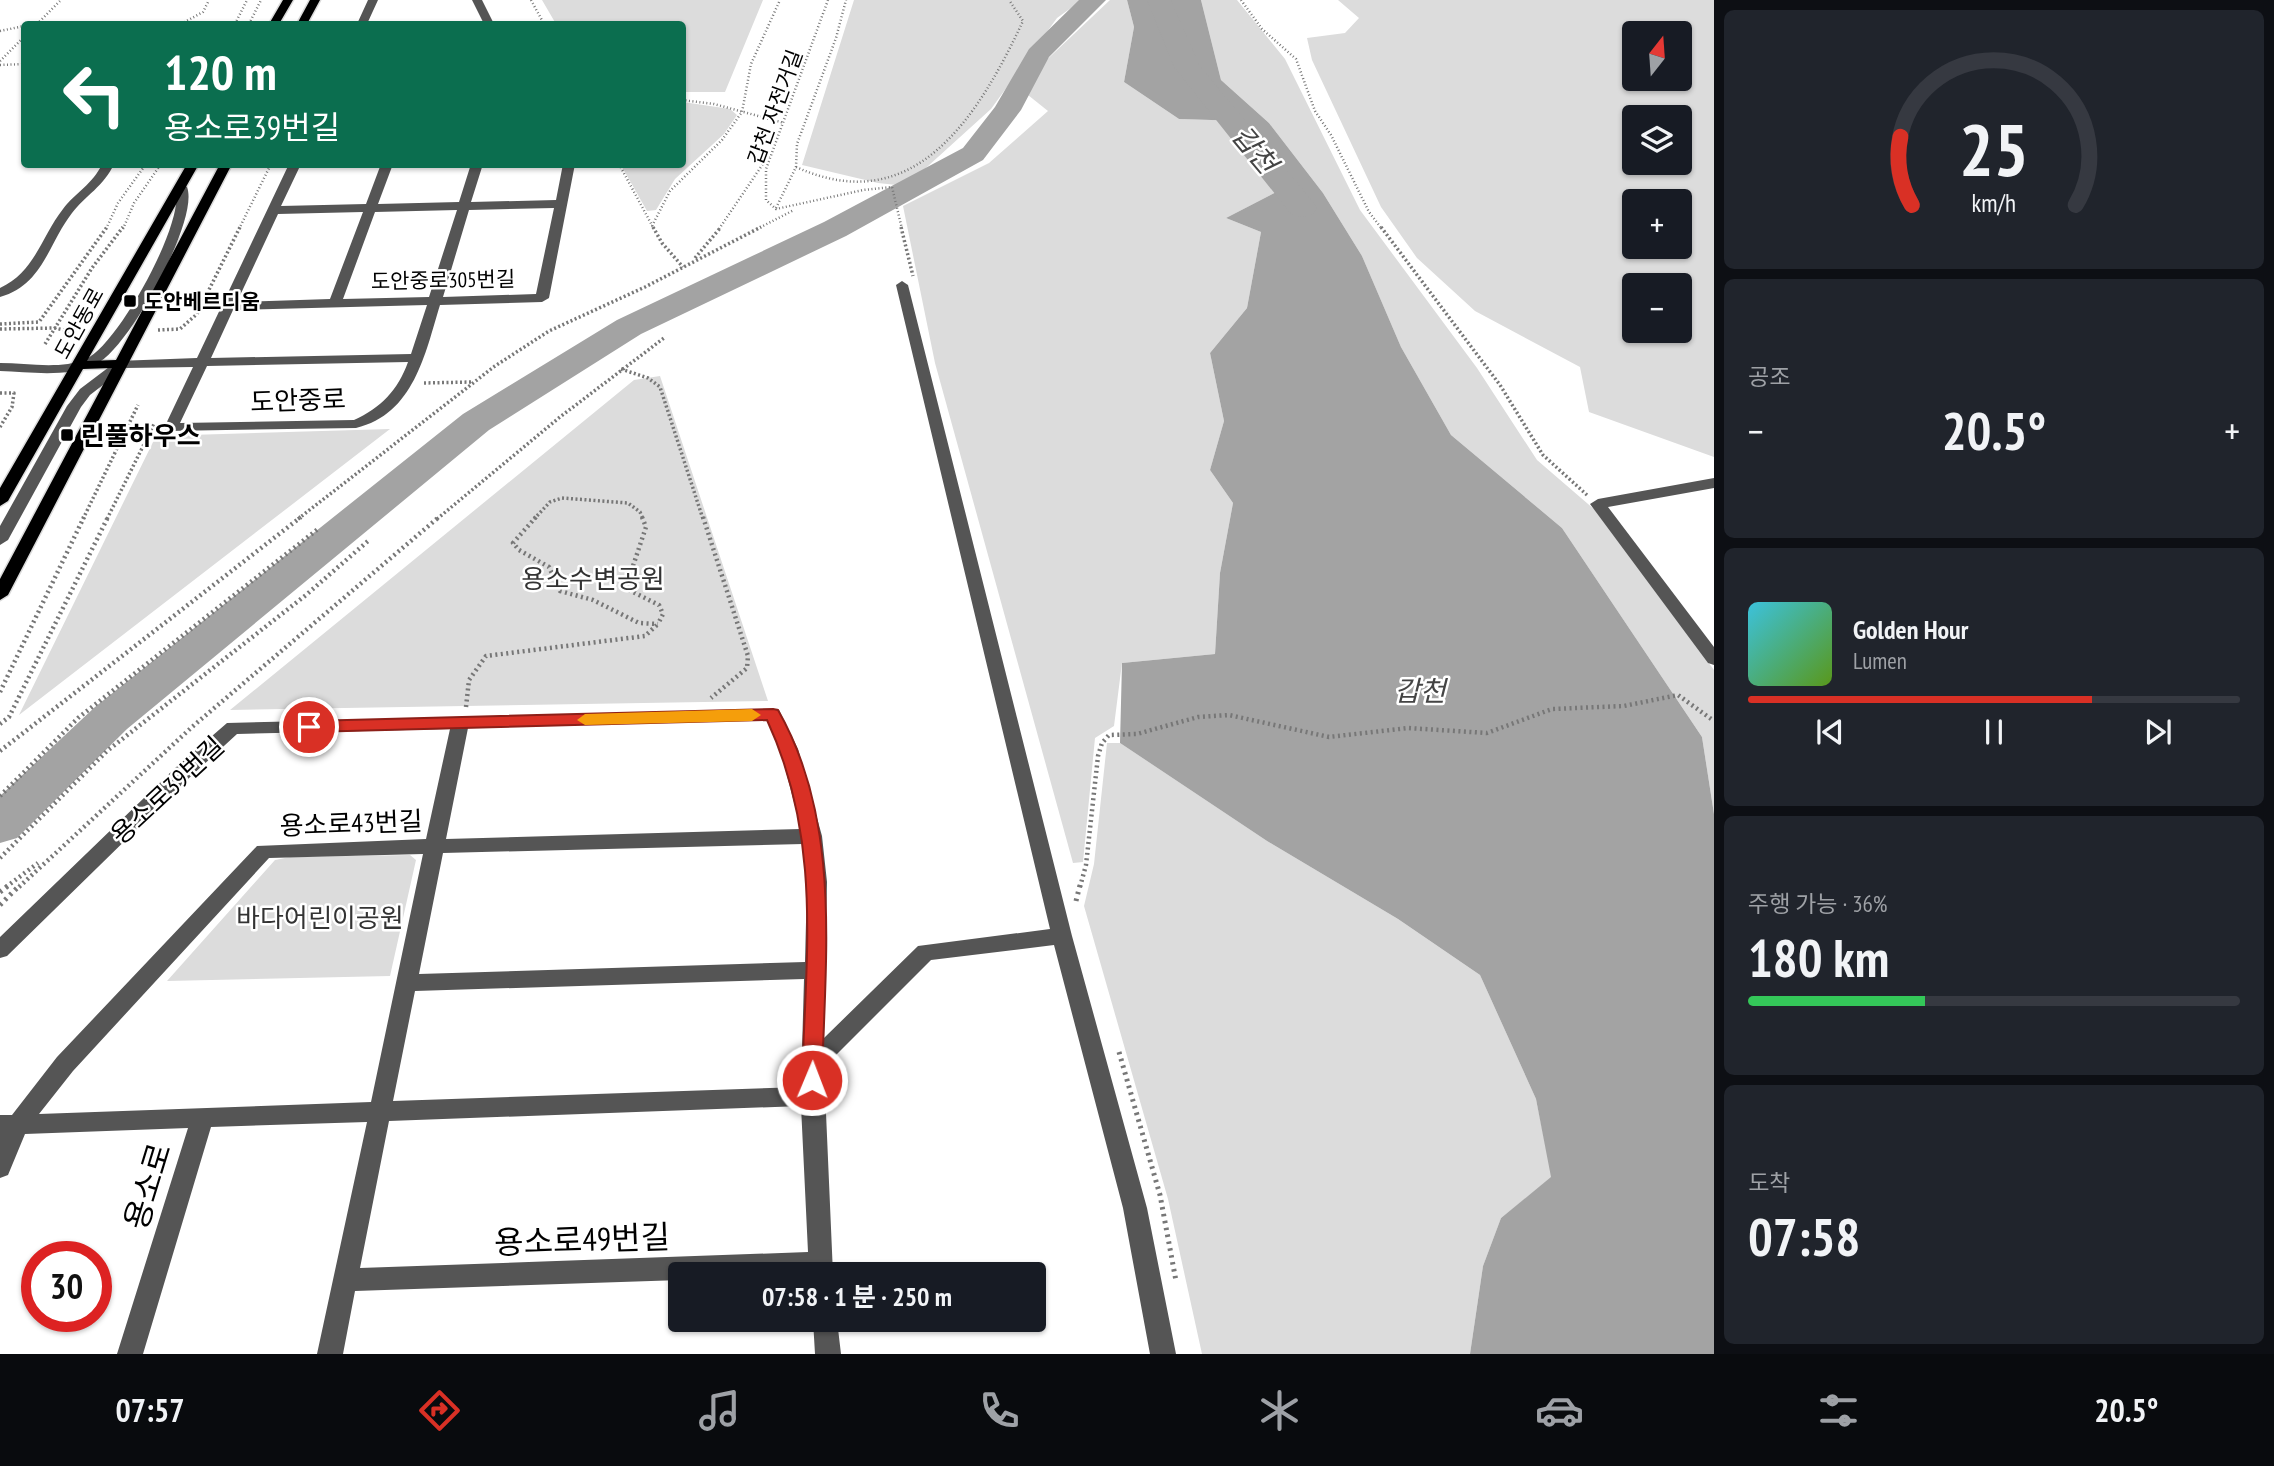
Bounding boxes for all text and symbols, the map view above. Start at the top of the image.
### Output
north arrow [1622,21,1692,91]
map controls [1622,21,1692,343]
text: 120 m [164,40,277,104]
street label: 갑천 자전거길 [742,46,808,168]
icon: left [49,49,140,140]
text: 25 [1959,102,2029,196]
button: layers [1622,105,1692,175]
text: 용소로39번길 [164,106,340,148]
water label: 갑천 [1224,117,1288,183]
text: km/h [1972,187,2016,219]
button: + [1622,189,1692,259]
street label: 도안중로305번길 [371,265,515,295]
button: − [1622,273,1692,343]
street label: 도안동로 [48,283,110,363]
place label: 도안베르디움 [144,288,260,315]
marker: 도안베르디움 [122,293,138,309]
text: 공조 [1748,362,1790,391]
street label: 도안중로 [250,382,346,418]
text: 20.5° [1942,397,2046,464]
text: − [1748,406,1764,455]
text: + [2224,406,2240,455]
place label: 린풀하우스 [81,419,201,452]
marker: 린풀하우스 [59,427,75,443]
park label: 용소수변공원 [521,562,665,595]
text: Golden Hour [1853,613,1968,646]
text: Lumen [1853,646,1907,675]
water label: 갑천 [1394,672,1449,709]
pin [279,697,339,757]
icon: arrive [290,708,328,746]
icon: previous [1811,713,1849,751]
icon: pause [1975,713,2013,751]
icon: next [2139,713,2177,751]
street label: 용소로39번길 [103,729,231,851]
street label: 용소로43번길 [279,804,423,842]
text: 주행 가능 · 36% [1748,889,1888,918]
park label: 바다어린이공원 [236,901,404,934]
text: 180 km [1748,924,1889,991]
position arrow [775,1043,849,1117]
street label: 용소로 [114,1138,180,1234]
text: 도착 [1748,1168,1790,1197]
text: 07:58 [1748,1203,1860,1270]
street label: 용소로49번길 [493,1215,671,1263]
speed limit sign: 30 [21,1241,112,1332]
text: 07:58 · 1 분 · 250 m [762,1280,952,1313]
icon: directions [415,1386,464,1435]
icon: music [695,1386,744,1435]
icon: phone [975,1386,1024,1435]
icon: climate [1255,1386,1304,1435]
icon: car [1535,1386,1584,1435]
icon: filters [1814,1386,1863,1435]
text: 07:57 [115,1389,185,1431]
text: 20.5° [2094,1389,2159,1431]

